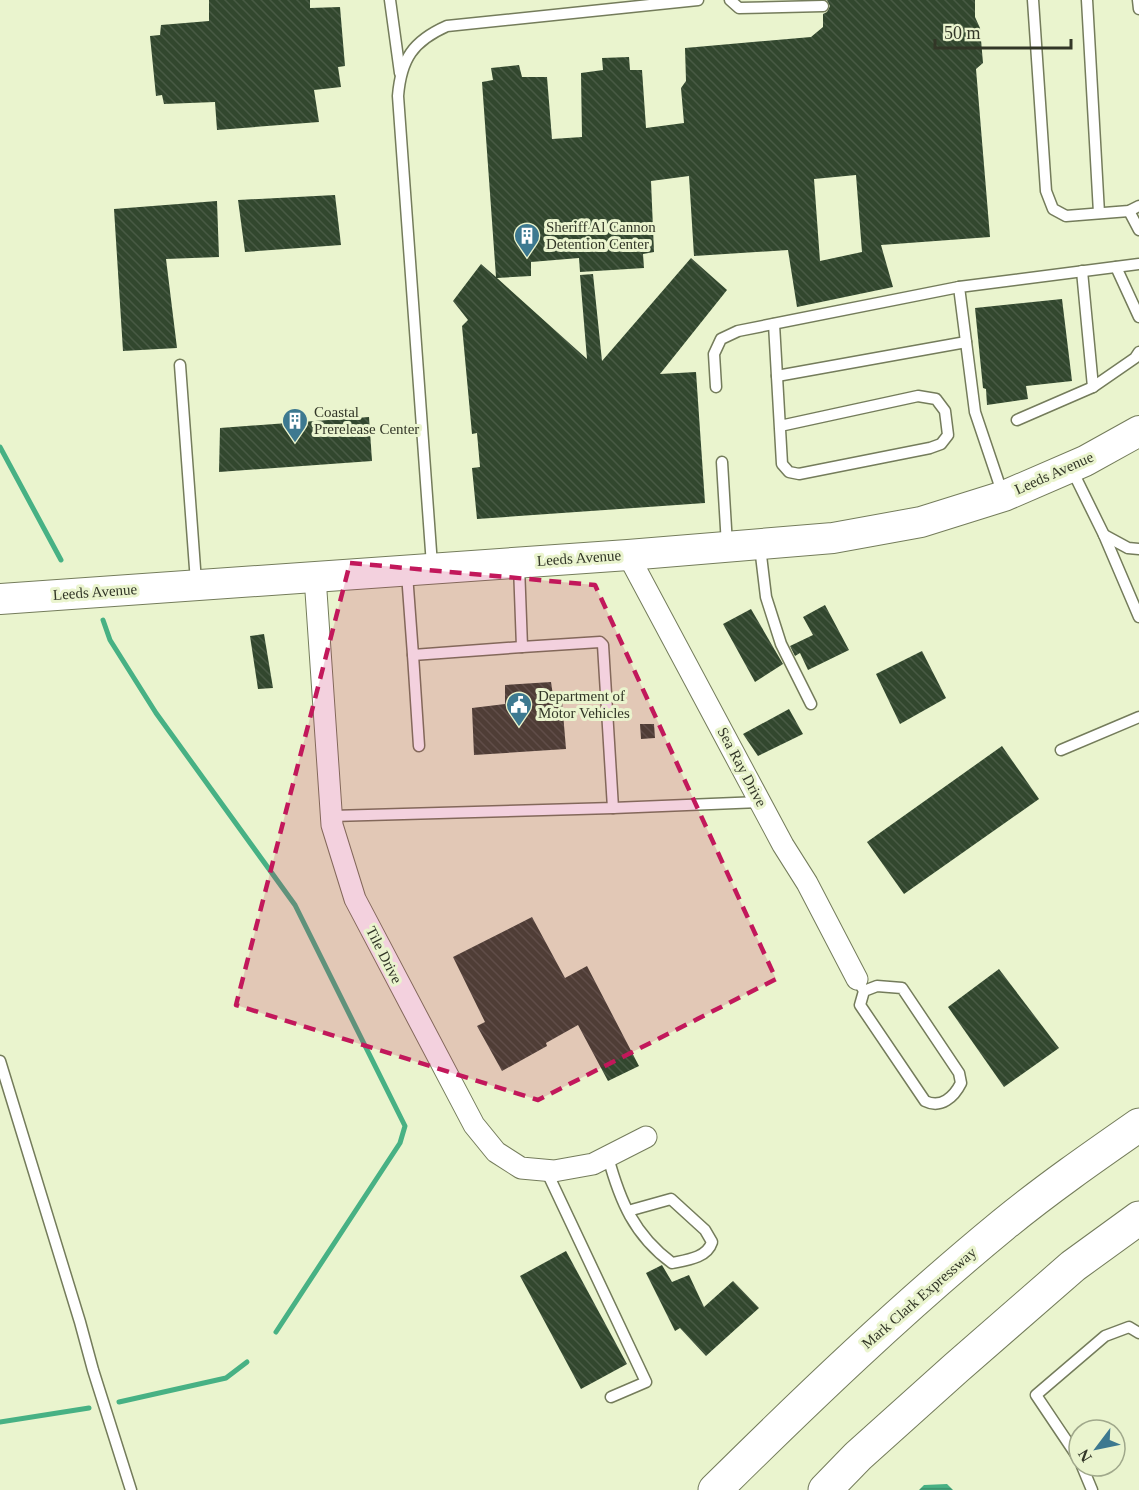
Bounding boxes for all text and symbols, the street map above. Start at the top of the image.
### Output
scale bar [935,12,1072,50]
text: 50 m [944,23,981,43]
place label: Sheriff Al Cannon Detention Center [546,219,656,252]
building icon: Sheriff Al Cannon Detention Center [512,221,542,259]
place label: Coastal Prerelease Center [314,404,419,437]
building icon: Coastal Prerelease Center [280,406,310,444]
street label: Leeds Avenue [1012,448,1096,497]
street label: Leeds Avenue [536,547,622,569]
street label: Leeds Avenue [52,581,138,603]
place label: Department of Motor Vehicles [538,688,630,721]
public building icon: Department of Motor Vehicles [504,690,534,728]
street label: Sea Ray Drive [714,725,770,810]
street label: Tile Drive [363,924,405,986]
street label: Mark Clark Expressway [859,1244,980,1352]
north arrow [1067,1418,1127,1478]
text: N [1074,1446,1095,1465]

